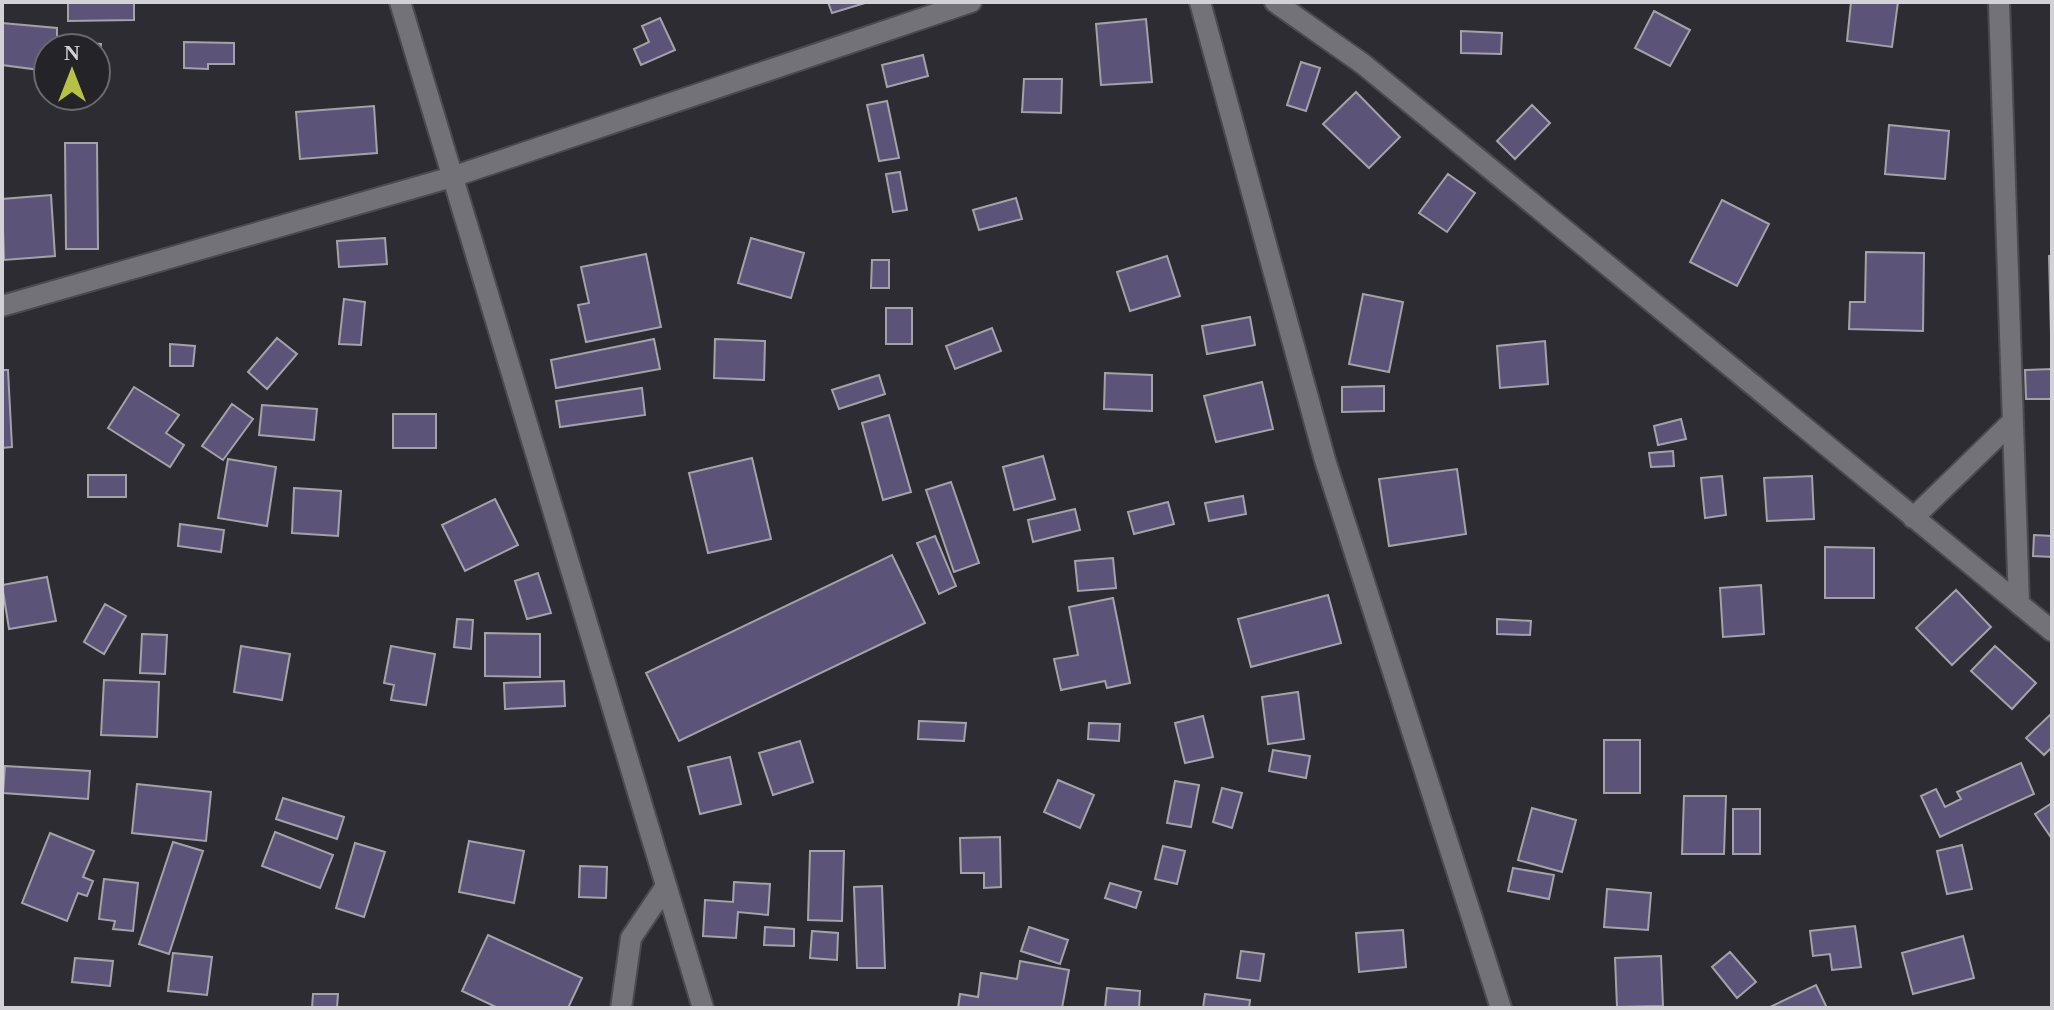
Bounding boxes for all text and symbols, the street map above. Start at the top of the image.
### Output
north arrow [32,32,112,112]
text: N [64,40,80,65]

